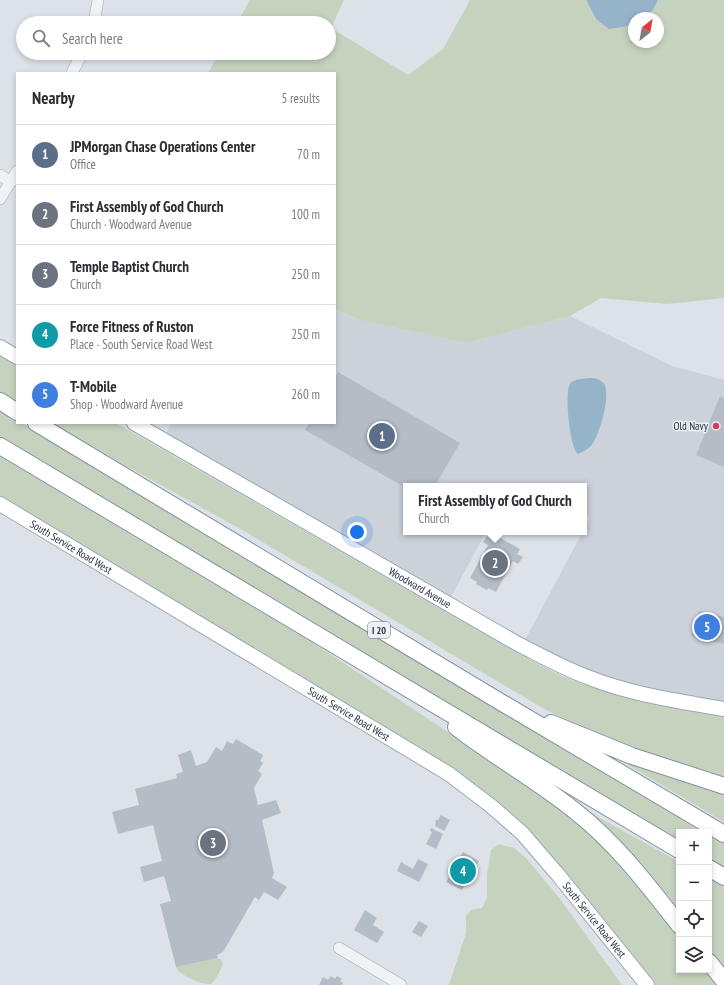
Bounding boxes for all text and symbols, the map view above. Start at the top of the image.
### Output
north arrow [628,12,664,48]
search box [16,16,336,60]
icon: search [30,27,52,49]
text: Search here [62,29,123,48]
text: Nearby [32,87,75,109]
text: 5 results [281,90,320,107]
text: JPMorgan Chase Operations Center [70,137,255,156]
text: 1 [42,146,48,163]
text: 70 m [297,146,320,163]
text: Office [70,156,96,173]
text: First Assembly of God Church [70,197,223,216]
text: 2 [42,206,48,223]
text: 100 m [291,206,320,223]
text: Church · Woodward Avenue [70,216,192,233]
text: Temple Baptist Church [70,257,189,276]
text: 3 [42,266,48,283]
text: 250 m [291,266,320,283]
text: Church [70,276,101,293]
text: Force Fitness of Ruston [70,317,194,336]
text: 4 [42,326,48,343]
text: 250 m [291,326,320,343]
text: Place · South Service Road West [70,336,212,353]
text: T-Mobile [70,377,117,396]
text: 5 [42,386,48,403]
text: 260 m [291,386,320,403]
text: Shop · Woodward Avenue [70,396,183,413]
place label: Old Navy [673,419,709,433]
pin: 1 [369,421,395,451]
marker: Old Navy [711,421,721,431]
popup [403,483,587,535]
text: First Assembly of God Church [418,491,572,510]
text: Church [418,510,450,527]
street label: South Service Road West [28,517,115,577]
your location [347,522,367,542]
pin: 2 [482,548,508,578]
street label: Woodward Avenue [386,564,454,611]
pin: 5 [694,612,720,642]
road number: I 20 [368,622,390,638]
street label: South Service Road West [305,684,392,744]
pin: 3 [200,828,226,858]
map controls [676,829,712,973]
button: + [676,829,712,865]
pin: 4 [450,856,476,886]
button: − [676,865,712,901]
street label: South Service Road West [560,879,629,961]
button: locate [676,901,712,937]
button: layers [676,937,712,973]

